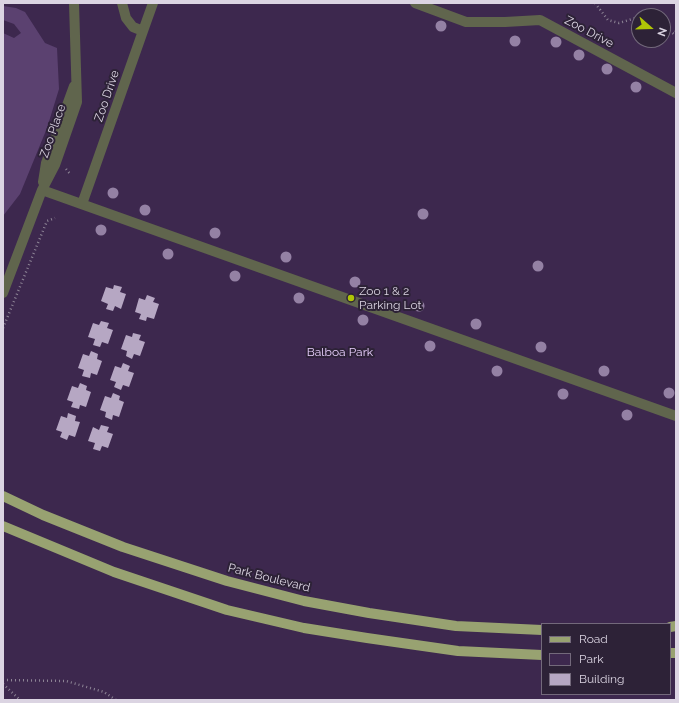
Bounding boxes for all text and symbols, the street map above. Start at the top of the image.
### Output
north arrow [631,8,671,48]
street label: Zoo Drive [562,13,616,51]
text: N [654,26,669,38]
street label: Zoo Drive [92,68,122,124]
street label: Zoo Place [37,102,69,160]
place label: Zoo 1 & 2 Parking Lot [359,284,422,312]
marker: Zoo 1 & 2 Parking Lot [346,293,356,303]
park label: Balboa Park [307,345,373,359]
street label: Park Boulevard [226,561,312,595]
legend [541,623,671,695]
text: Road [579,632,608,646]
text: Park [579,652,604,666]
text: Building [579,672,625,686]

